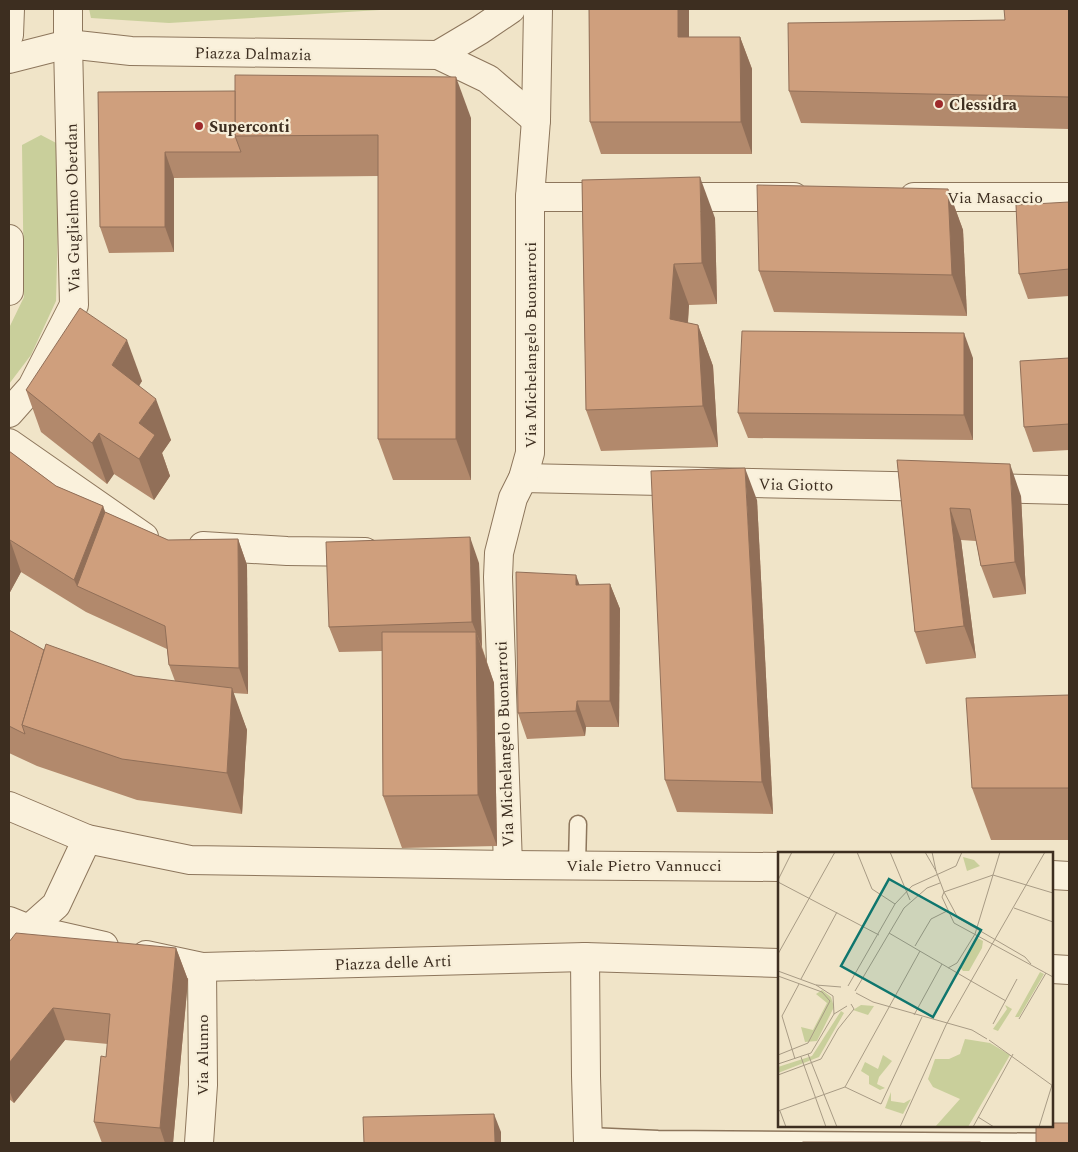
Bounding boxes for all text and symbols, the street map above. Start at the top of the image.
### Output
street label: Piazza Dalmazia [194,41,312,67]
place label: Clessidra [949,93,1018,117]
marker: Clessidra [933,98,945,110]
place label: Superconti [209,115,290,139]
marker: Superconti [193,120,205,132]
street label: Via Guglielmo Oberdan [60,123,86,293]
street label: Via Masaccio [947,186,1043,210]
street label: Via Michelangelo Buonarroti [519,242,543,448]
street label: Via Giotto [758,472,833,498]
street label: Via Michelangelo Buonarroti [489,640,521,848]
inset map [778,852,1053,1127]
street label: Viale Pietro Vannucci [566,854,722,878]
street label: Piazza delle Arti [334,949,452,977]
street label: Via Alunno [191,1014,215,1096]

